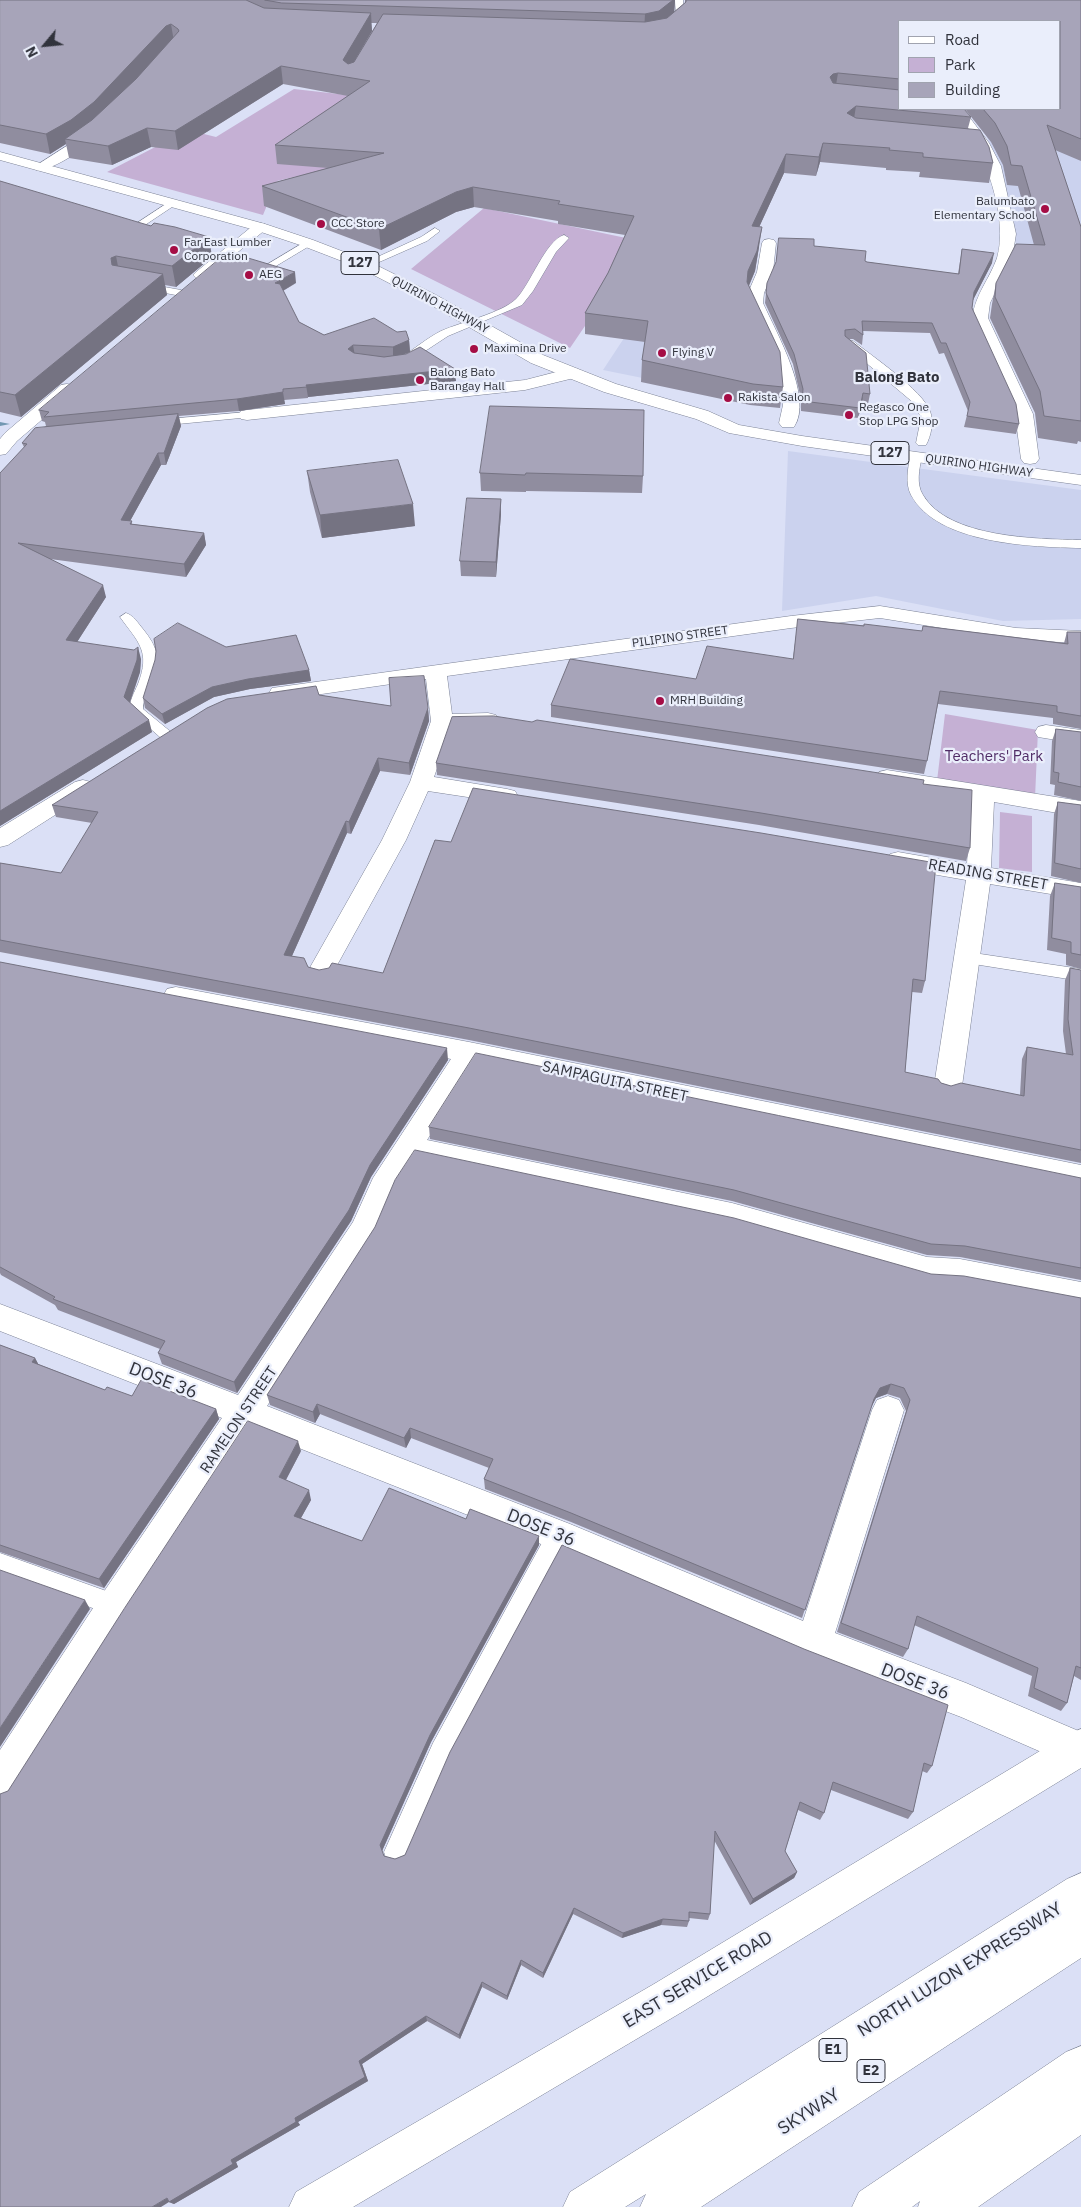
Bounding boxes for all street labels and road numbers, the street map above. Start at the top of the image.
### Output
road number: 127 [341,252,379,274]
street label: QUIRINO HIGHWAY [389,273,491,337]
road number: 127 [871,442,909,464]
street label: QUIRINO HIGHWAY [924,451,1034,481]
street label: PILIPINO STREET [631,623,729,651]
street label: READING STREET [927,856,1049,894]
street label: SAMPAGUITA STREET [541,1058,689,1106]
street label: DOSE 36 [126,1358,200,1404]
street label: RAMELON STREET [197,1363,281,1477]
street label: DOSE 36 [504,1505,578,1551]
street label: DOSE 36 [878,1659,952,1705]
street label: NORTH LUZON EXPRESSWAY [854,1898,1066,2042]
street label: EAST SERVICE ROAD [619,1927,777,2033]
road number: E1 [819,2038,847,2062]
road number: E2 [857,2060,885,2082]
street label: SKYWAY [774,2084,844,2140]

